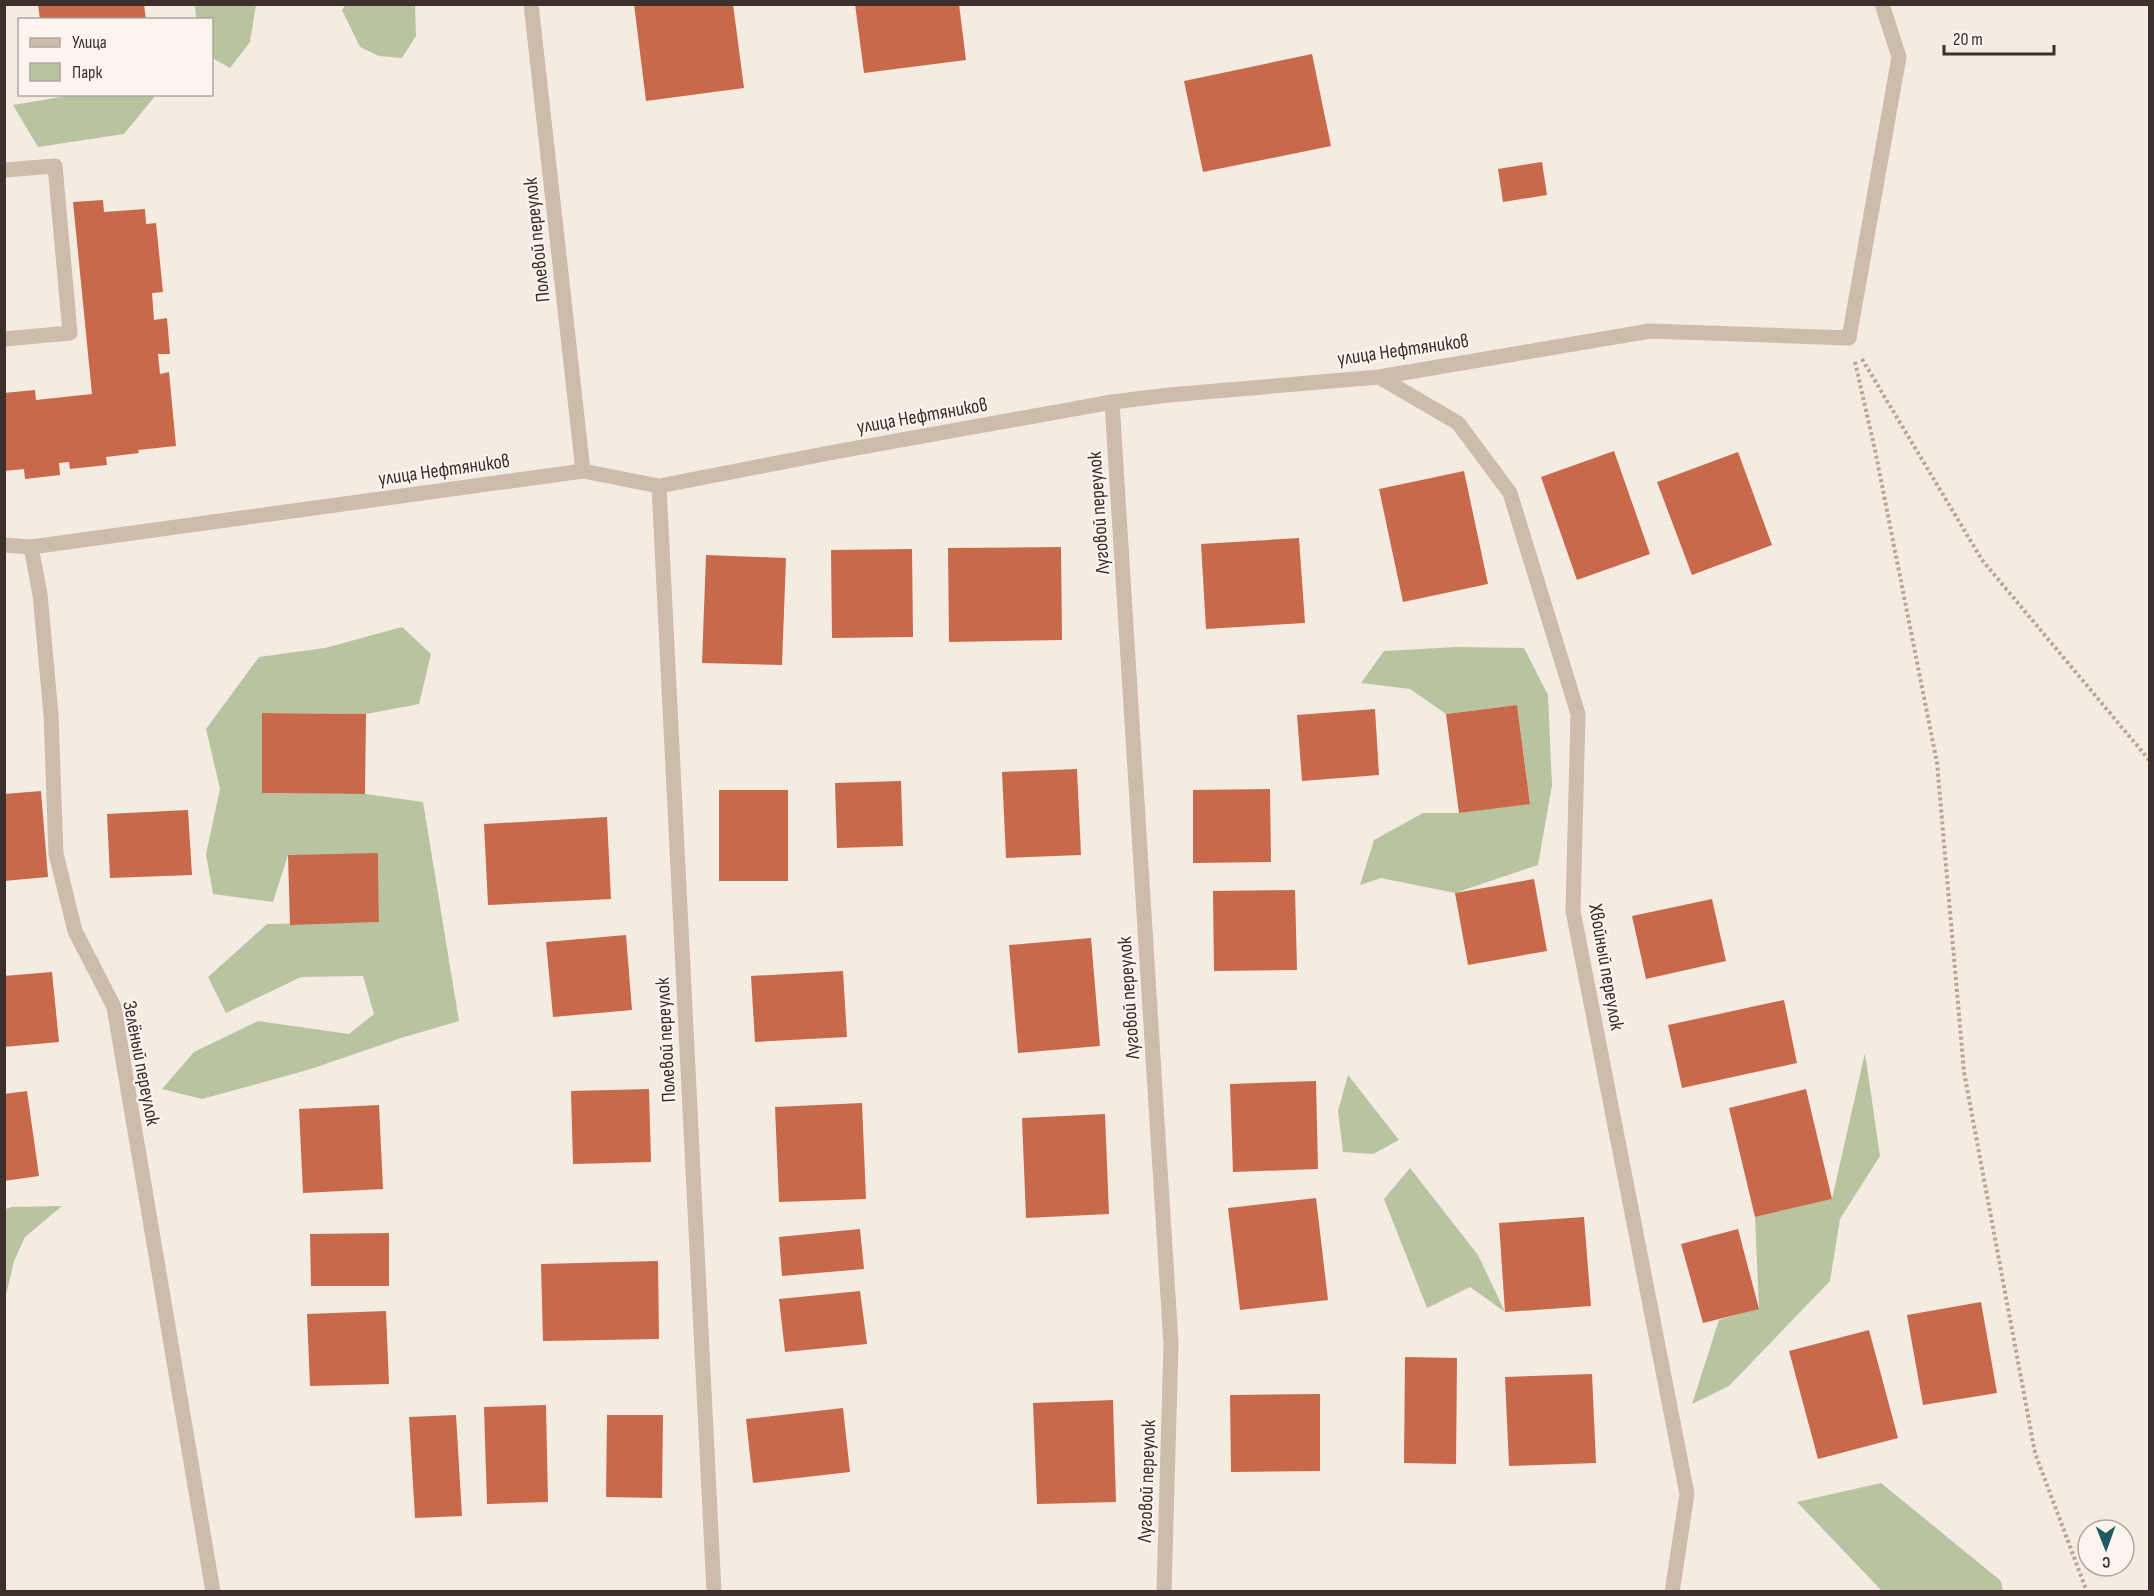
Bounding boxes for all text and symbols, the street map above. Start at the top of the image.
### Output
legend [18,18,213,96]
scale bar [1944,18,2054,56]
text: 20 m [1953,29,1983,50]
text: Улица [72,32,107,53]
text: Парк [72,62,103,83]
street label: Полевой переулок [518,176,555,303]
street label: улица Нефтяников [1336,329,1470,371]
street label: улица Нефтяников [855,393,990,439]
street label: улица Нефтяников [377,449,511,491]
street label: Луговой переулок [1083,450,1115,576]
street label: Хвойный переулок [1583,901,1629,1033]
street label: Луговой переулок [1113,935,1145,1061]
street label: Полевой переулок [651,976,681,1103]
street label: Зелёный переулок [117,999,165,1128]
street label: Луговой переулок [1133,1419,1161,1544]
north arrow [2076,1518,2136,1578]
text: С [2102,1552,2111,1571]

